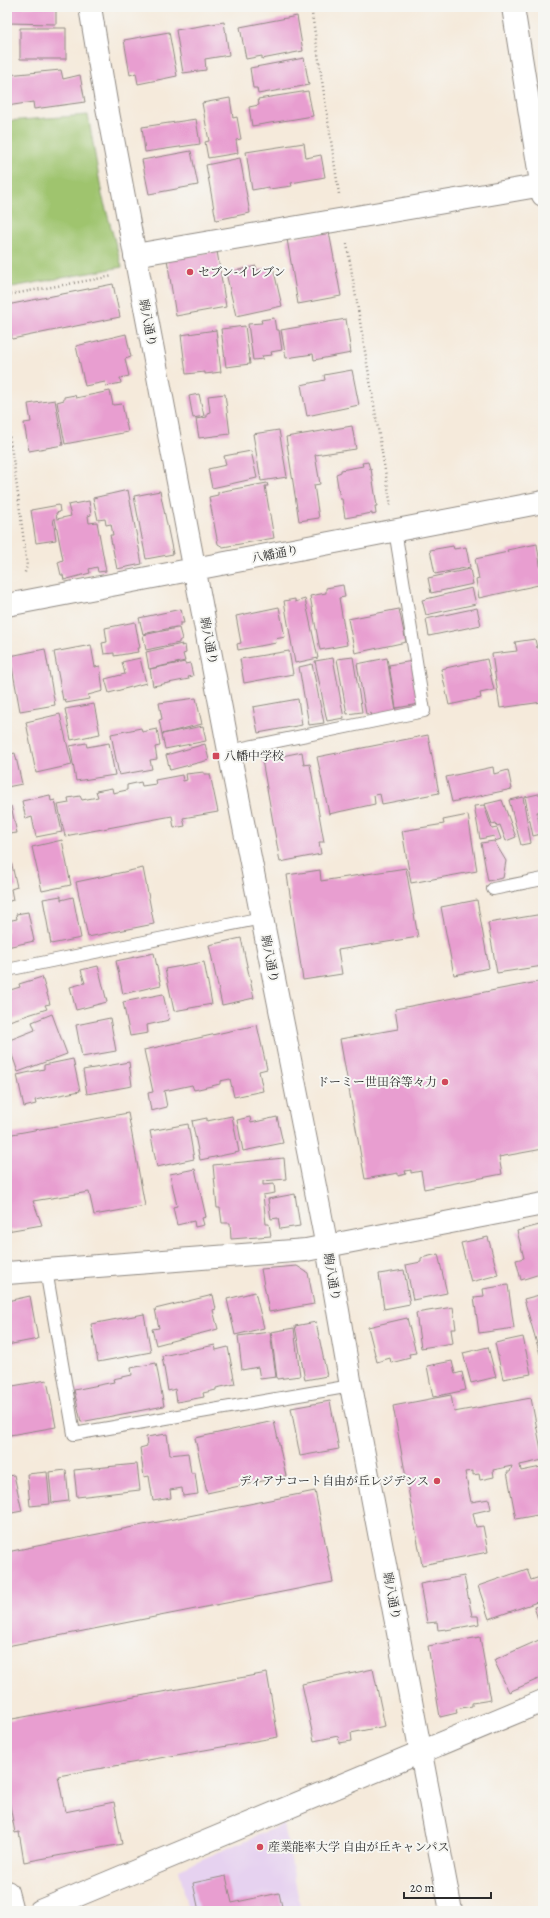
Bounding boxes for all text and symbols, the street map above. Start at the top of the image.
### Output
place label: セブン-イレブン [198,264,286,280]
marker: セブン-イレブン [185,267,195,277]
street label: 駒八通り [136,298,160,348]
street label: 八幡通り [250,542,300,566]
street label: 駒八通り [197,616,221,666]
place label: 八幡中学校 [224,748,284,764]
marker: 八幡中学校 [211,751,221,761]
street label: 駒八通り [258,934,282,984]
place label: ドーミー世田谷等々力 [317,1074,437,1090]
marker: ドーミー世田谷等々力 [440,1077,450,1087]
street label: 駒八通り [320,1252,344,1302]
place label: ディアナコート自由が丘レジデンス [239,1473,429,1489]
marker: ディアナコート自由が丘レジデンス [432,1476,442,1486]
street label: 駒八通り [380,1571,404,1621]
place label: 産業能率大学 自由が丘キャンパス [268,1839,450,1855]
marker: 産業能率大学 自由が丘キャンパス [255,1842,265,1852]
scale bar [404,1874,491,1900]
text: 20 m [410,1880,434,1896]

